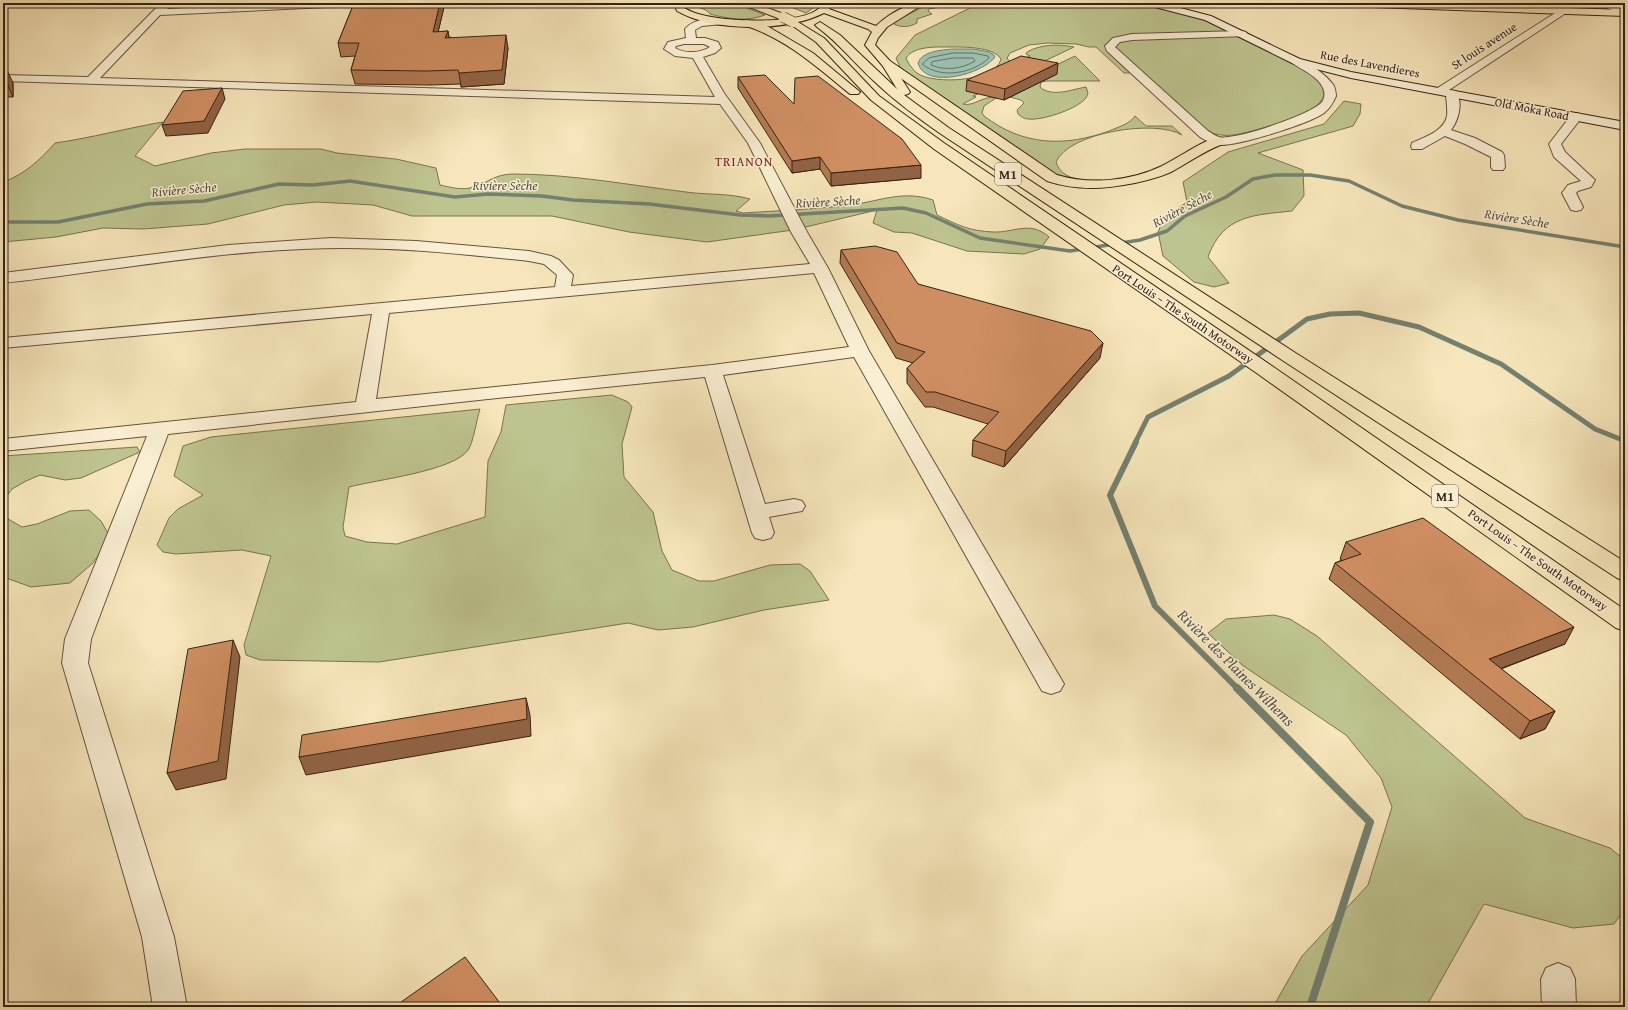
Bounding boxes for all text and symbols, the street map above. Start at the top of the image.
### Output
street label: St louis avenue [1448,18,1520,73]
street label: Rue des Lavendieres [1319,46,1422,82]
street label: Old Moka Road [1494,93,1571,124]
district label: TRIANON [715,152,773,171]
road number: M1 [995,163,1021,185]
water label: Rivière Sèche [471,176,538,195]
water label: Rivière Sèche [150,177,217,202]
water label: Rivière Sèche [1148,185,1215,233]
water label: Rivière Sèche [794,190,861,213]
water label: Rivière Sèche [1482,204,1551,233]
street label: Port Louis – The South Motorway [1109,260,1257,367]
road number: M1 [1432,485,1458,507]
street label: Port Louis – The South Motorway [1465,505,1612,614]
water label: Rivière des Plaines Wilhems [1173,604,1300,731]

